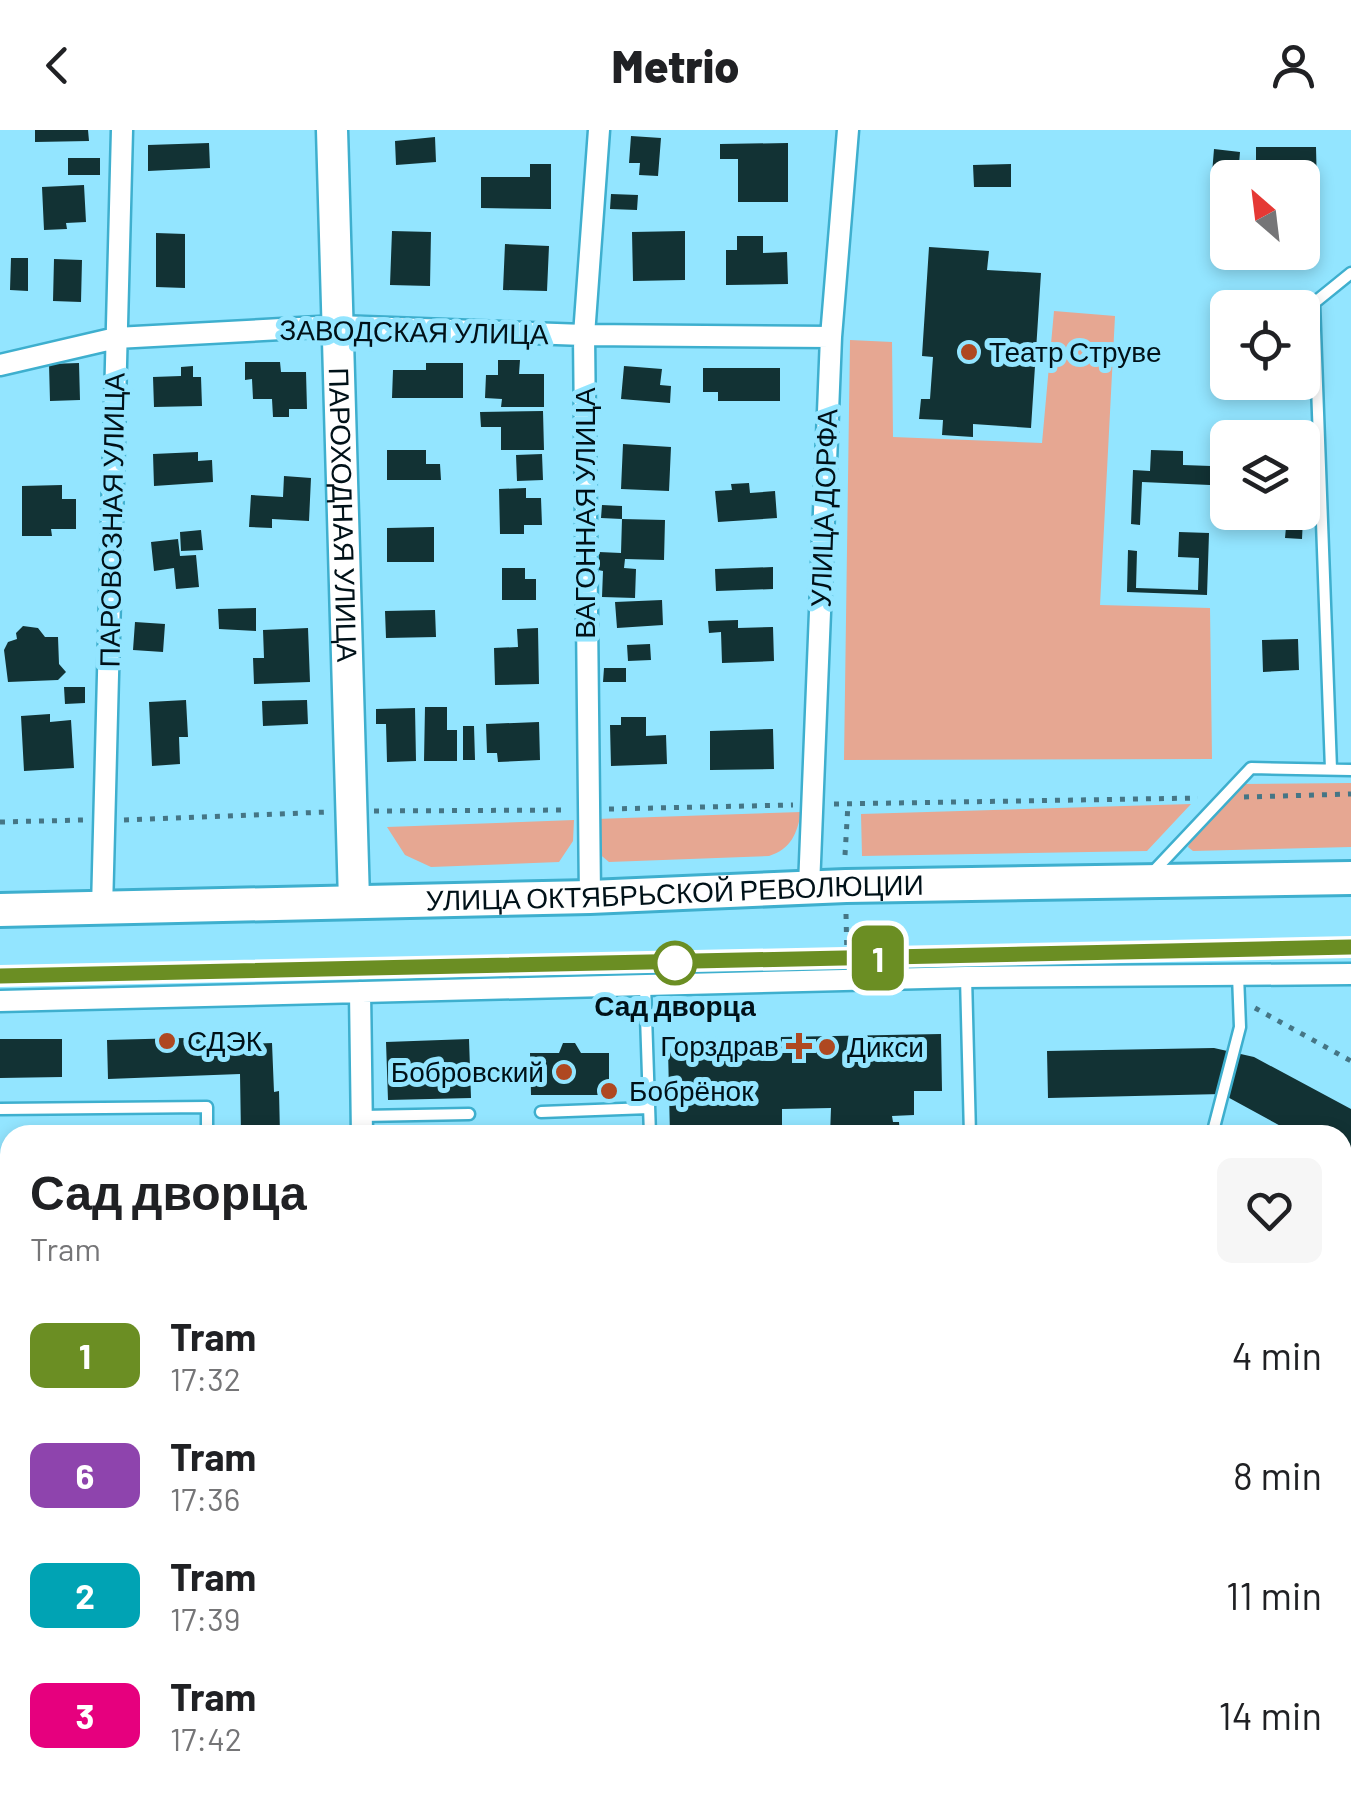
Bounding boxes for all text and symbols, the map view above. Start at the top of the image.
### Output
icon: back [30,38,85,93]
text: Metrio [612,38,739,92]
icon: person [1266,38,1321,93]
north arrow [1210,160,1320,270]
map controls [1210,160,1320,530]
button: locate [1210,290,1320,400]
street label: ЗАВОДСКАЯ УЛИЦА [279,312,549,350]
place label: Театр Струве [989,334,1162,368]
marker: Театр Струве [958,341,980,363]
street label: ПАРОХОДНАЯ УЛИЦА [323,367,365,663]
street label: ПАРОВОЗНАЯ УЛИЦА [91,372,131,668]
street label: ВАГОННАЯ УЛИЦА [567,387,601,639]
street label: УЛИЦА ДОРФА [803,408,843,608]
button: layers [1210,420,1320,530]
street label: УЛИЦА ОКТЯБРЬСКОЙ РЕВОЛЮЦИИ [425,867,924,917]
line badge: 1 [846,926,910,990]
text: 1 [872,937,884,979]
marker: Сад дворца [654,942,696,984]
place label: Сад дворца [594,988,756,1022]
place label: СДЭК [187,1023,263,1057]
place label: Горздрав [660,1028,779,1062]
place label: Дикси [847,1029,924,1063]
marker: СДЭК [156,1030,178,1052]
marker: Горздрав [788,1035,810,1057]
marker: Дикси [816,1036,838,1058]
place label: Бобровский [391,1054,544,1088]
marker: Бобровский [553,1061,575,1083]
place label: Бобрёнок [629,1073,754,1107]
marker: Бобрёнок [598,1080,620,1102]
button: heart [1217,1158,1322,1263]
text: Сад дворца [30,1162,307,1220]
text: Tram [30,1229,101,1267]
text: Tram [170,1313,256,1359]
text: 4 min [1232,1332,1322,1378]
text: 1 [79,1334,91,1376]
text: 17:32 [170,1359,241,1397]
text: Tram [170,1433,256,1479]
text: 8 min [1233,1452,1322,1498]
text: 6 [76,1454,94,1496]
text: 17:36 [170,1479,240,1517]
text: Tram [170,1553,256,1599]
text: 11 min [1226,1572,1322,1618]
text: 2 [75,1574,95,1616]
text: 17:39 [170,1599,240,1637]
text: Tram [170,1673,256,1719]
text: 14 min [1219,1692,1322,1738]
text: 3 [76,1694,94,1736]
text: 17:42 [170,1719,242,1757]

